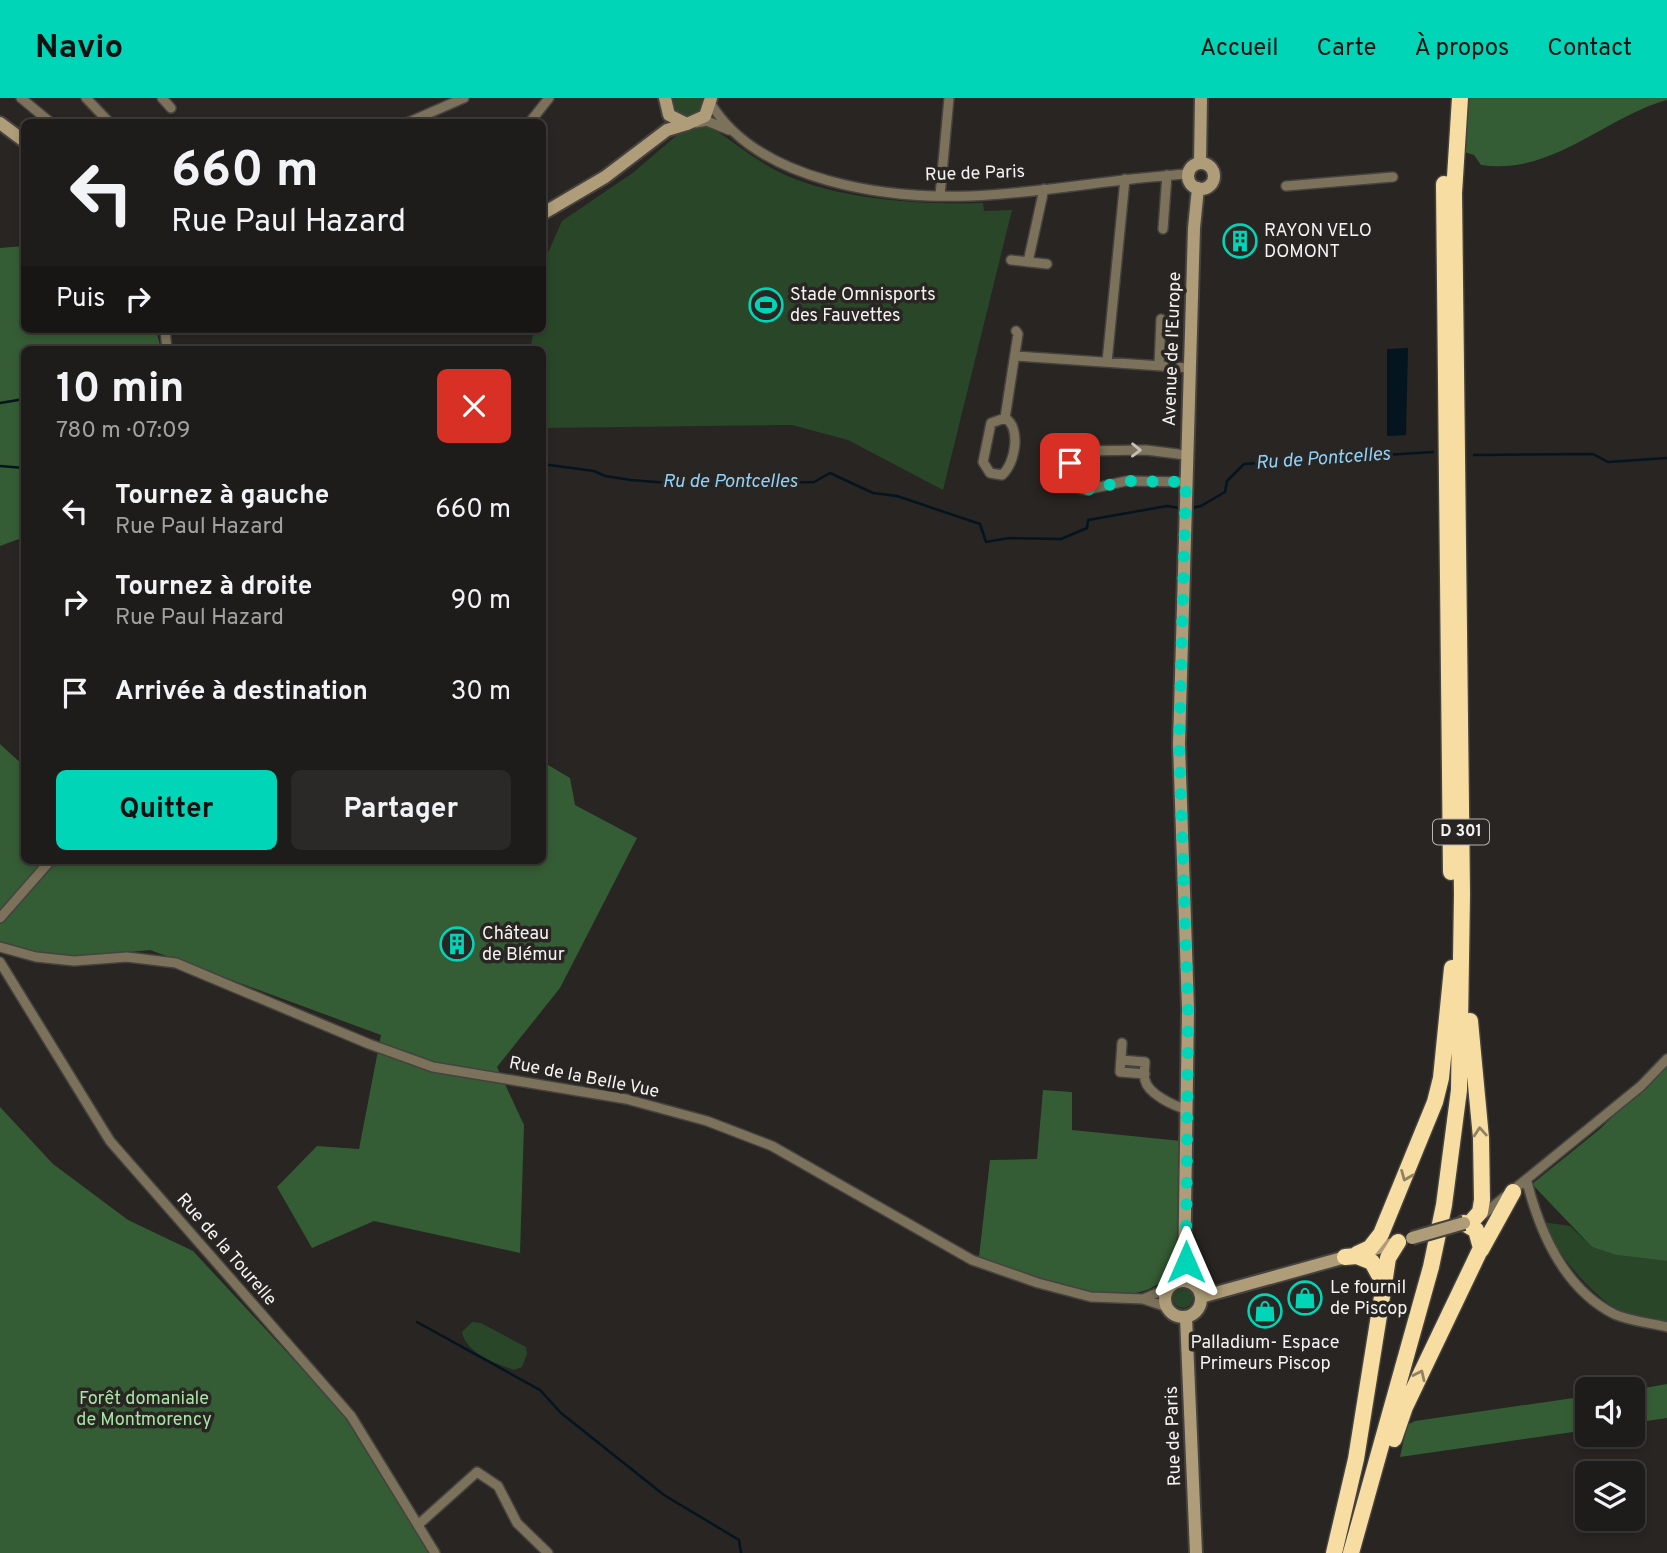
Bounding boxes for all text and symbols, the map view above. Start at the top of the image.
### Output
text: Navio [35,28,123,70]
text: Accueil [1200,34,1279,64]
text: Carte [1317,34,1376,64]
text: À propos [1414,34,1509,64]
text: Contact [1547,34,1632,64]
text: 660 m [171,142,319,204]
icon: left [56,147,147,238]
street label: Rue de Paris [924,161,1026,187]
text: Rue Paul Hazard [171,203,406,243]
place label: RAYON VELO DOMONT [1264,220,1372,264]
building icon: RAYON VELO DOMONT [1221,222,1259,260]
street label: Avenue de l'Europe [1159,271,1187,427]
icon: right [119,280,157,318]
text: Puis [56,283,105,316]
place label: Stade Omnisports des Fauvettes [790,284,936,328]
sports icon: Stade Omnisports des Fauvettes [747,286,785,324]
text: 10 min [56,364,184,417]
button: close [437,369,511,443]
text: 780 m · 07:09 [56,417,190,446]
pin [1040,433,1100,493]
one-way arrow [1132,442,1142,458]
water label: Ru de Pontcelles [1255,442,1392,476]
icon: arrive [1051,444,1089,482]
water label: Ru de Pontcelles [663,470,798,494]
text: Tournez à gauche [115,480,329,513]
icon: left [56,492,94,530]
text: 660 m [435,494,511,527]
text: Rue Paul Hazard [115,513,284,542]
text: Tournez à droite [115,571,312,604]
icon: right [56,583,94,621]
text: 90 m [451,585,511,618]
text: Rue Paul Hazard [115,604,284,633]
icon: arrive [56,674,94,712]
text: Arrivée à destination [115,676,368,709]
text: 30 m [451,676,511,709]
button: Quitter [56,770,277,850]
button: Partager [291,770,511,850]
road number: D 301 [1433,820,1489,845]
place label: Château de Blémur [482,923,565,967]
building icon: Château de Blémur [438,925,476,963]
street label: Rue de la Belle Vue [507,1052,661,1104]
one-way arrow [1473,1126,1488,1137]
one-way arrow [1401,1170,1415,1182]
street label: Rue de la Tourelle [171,1189,281,1311]
position arrow [1149,1225,1223,1299]
place label: Le fournil de Piscop [1330,1277,1407,1321]
shop icon: Le fournil de Piscop [1286,1279,1324,1317]
shop icon: Palladium- Espace Primeurs Piscop [1246,1292,1284,1330]
place label: Palladium- Espace Primeurs Piscop [1190,1332,1340,1376]
one-way arrow [1412,1370,1426,1382]
map controls [1575,1377,1645,1531]
button: sound [1575,1377,1645,1447]
street label: Rue de Paris [1161,1385,1187,1487]
park label: Forêt domaniale de Montmorency [76,1388,212,1432]
button: layers [1575,1461,1645,1531]

